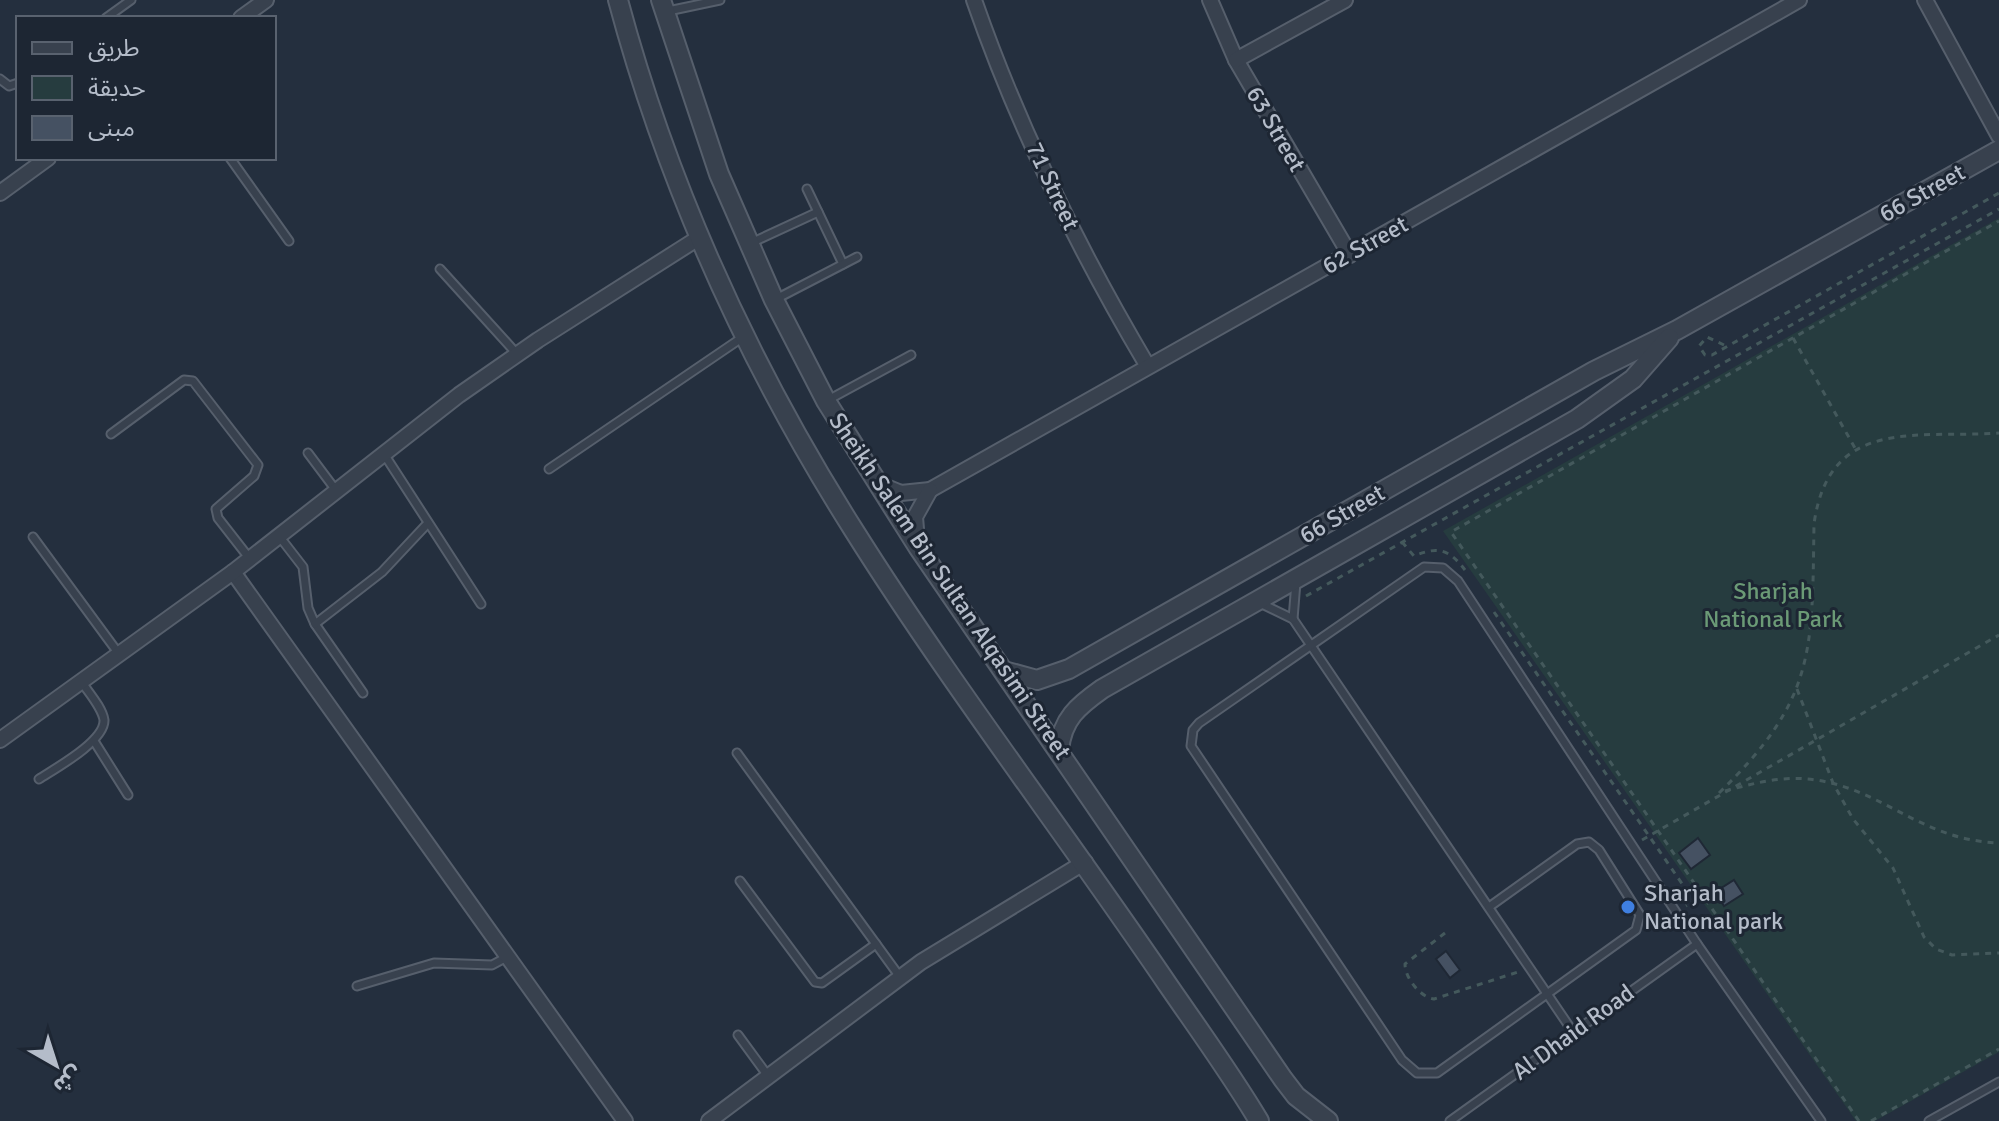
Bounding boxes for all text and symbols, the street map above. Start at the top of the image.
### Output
legend [16,16,276,160]
text: طريق [88,33,140,63]
text: حديقة [88,73,146,103]
street label: 63 Street [1240,81,1312,177]
text: مبنى [88,113,135,143]
street label: 71 Street [1020,137,1086,235]
street label: 66 Street [1874,157,1970,229]
street label: 62 Street [1317,209,1413,281]
street label: Sheikh Salem Bin Sultan Alqasimi Street [822,407,1078,765]
street label: 66 Street [1294,478,1390,550]
park label: Sharjah National Park [1703,576,1843,634]
place label: Sharjah National park [1644,878,1783,936]
marker: Sharjah National park [1619,898,1637,916]
street label: Al Dhaid Road [1506,978,1640,1086]
north arrow [16,1025,96,1105]
text: ش [48,1060,88,1100]

